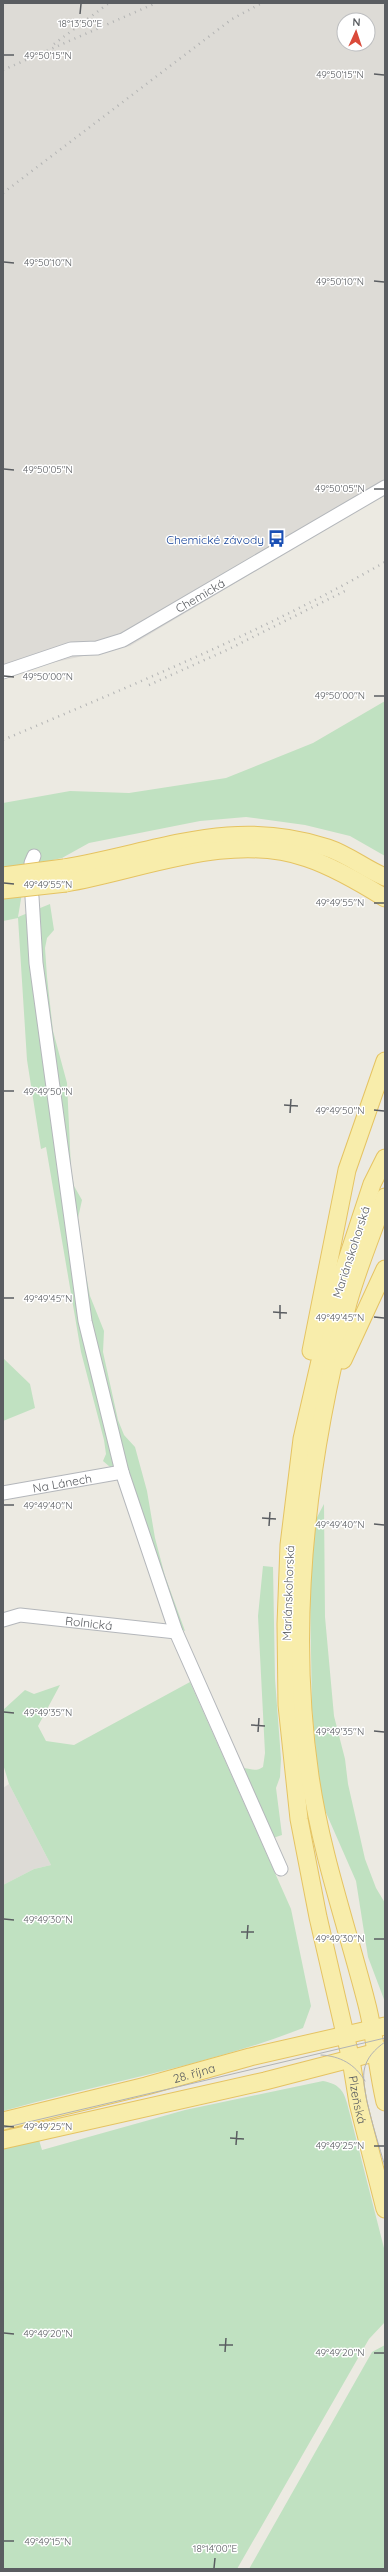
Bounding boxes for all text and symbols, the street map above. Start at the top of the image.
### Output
north arrow [336,12,376,52]
text: N [352,15,361,29]
text: 18°13'50"E [58,17,102,30]
text: 49°50'15"N [24,49,72,62]
text: 49°50'15"N [316,68,364,81]
text: 49°50'10"N [24,256,72,269]
text: 49°50'10"N [316,275,364,288]
text: 49°50'05"N [23,463,73,476]
text: 49°50'05"N [315,482,365,495]
bus stop icon: Chemické závody [267,529,287,549]
place label: Chemické závody [166,532,264,547]
street label: Chemická [172,575,227,615]
text: 49°50'00"N [23,670,73,683]
text: 49°50'00"N [315,689,365,702]
text: 49°49'55"N [24,878,72,891]
text: 49°49'55"N [316,896,364,909]
text: 49°49'50"N [23,1085,73,1098]
text: 49°49'50"N [315,1104,365,1117]
street label: Mariánskohorská [329,1204,373,1300]
text: 49°49'45"N [24,1292,72,1305]
text: 49°49'45"N [316,1311,364,1324]
street label: Na Lánech [31,1470,93,1495]
text: 49°49'40"N [24,1499,72,1512]
text: 49°49'40"N [316,1518,364,1531]
street label: Mariánskohorská [279,1545,297,1641]
street label: Rolnická [65,1612,113,1633]
text: 49°49'35"N [24,1706,72,1719]
text: 49°49'35"N [316,1725,364,1738]
text: 49°49'30"N [24,1913,72,1926]
text: 49°49'30"N [316,1932,364,1945]
street label: 28. října [171,2060,217,2086]
street label: Plzeňská [346,2074,370,2125]
text: 49°49'25"N [24,2120,72,2133]
text: 49°49'25"N [316,2139,364,2152]
text: 49°49'20"N [23,2327,73,2340]
text: 49°49'20"N [315,2346,365,2359]
text: 49°49'15"N [25,2535,71,2548]
text: 18°14'00"E [193,2542,238,2555]

